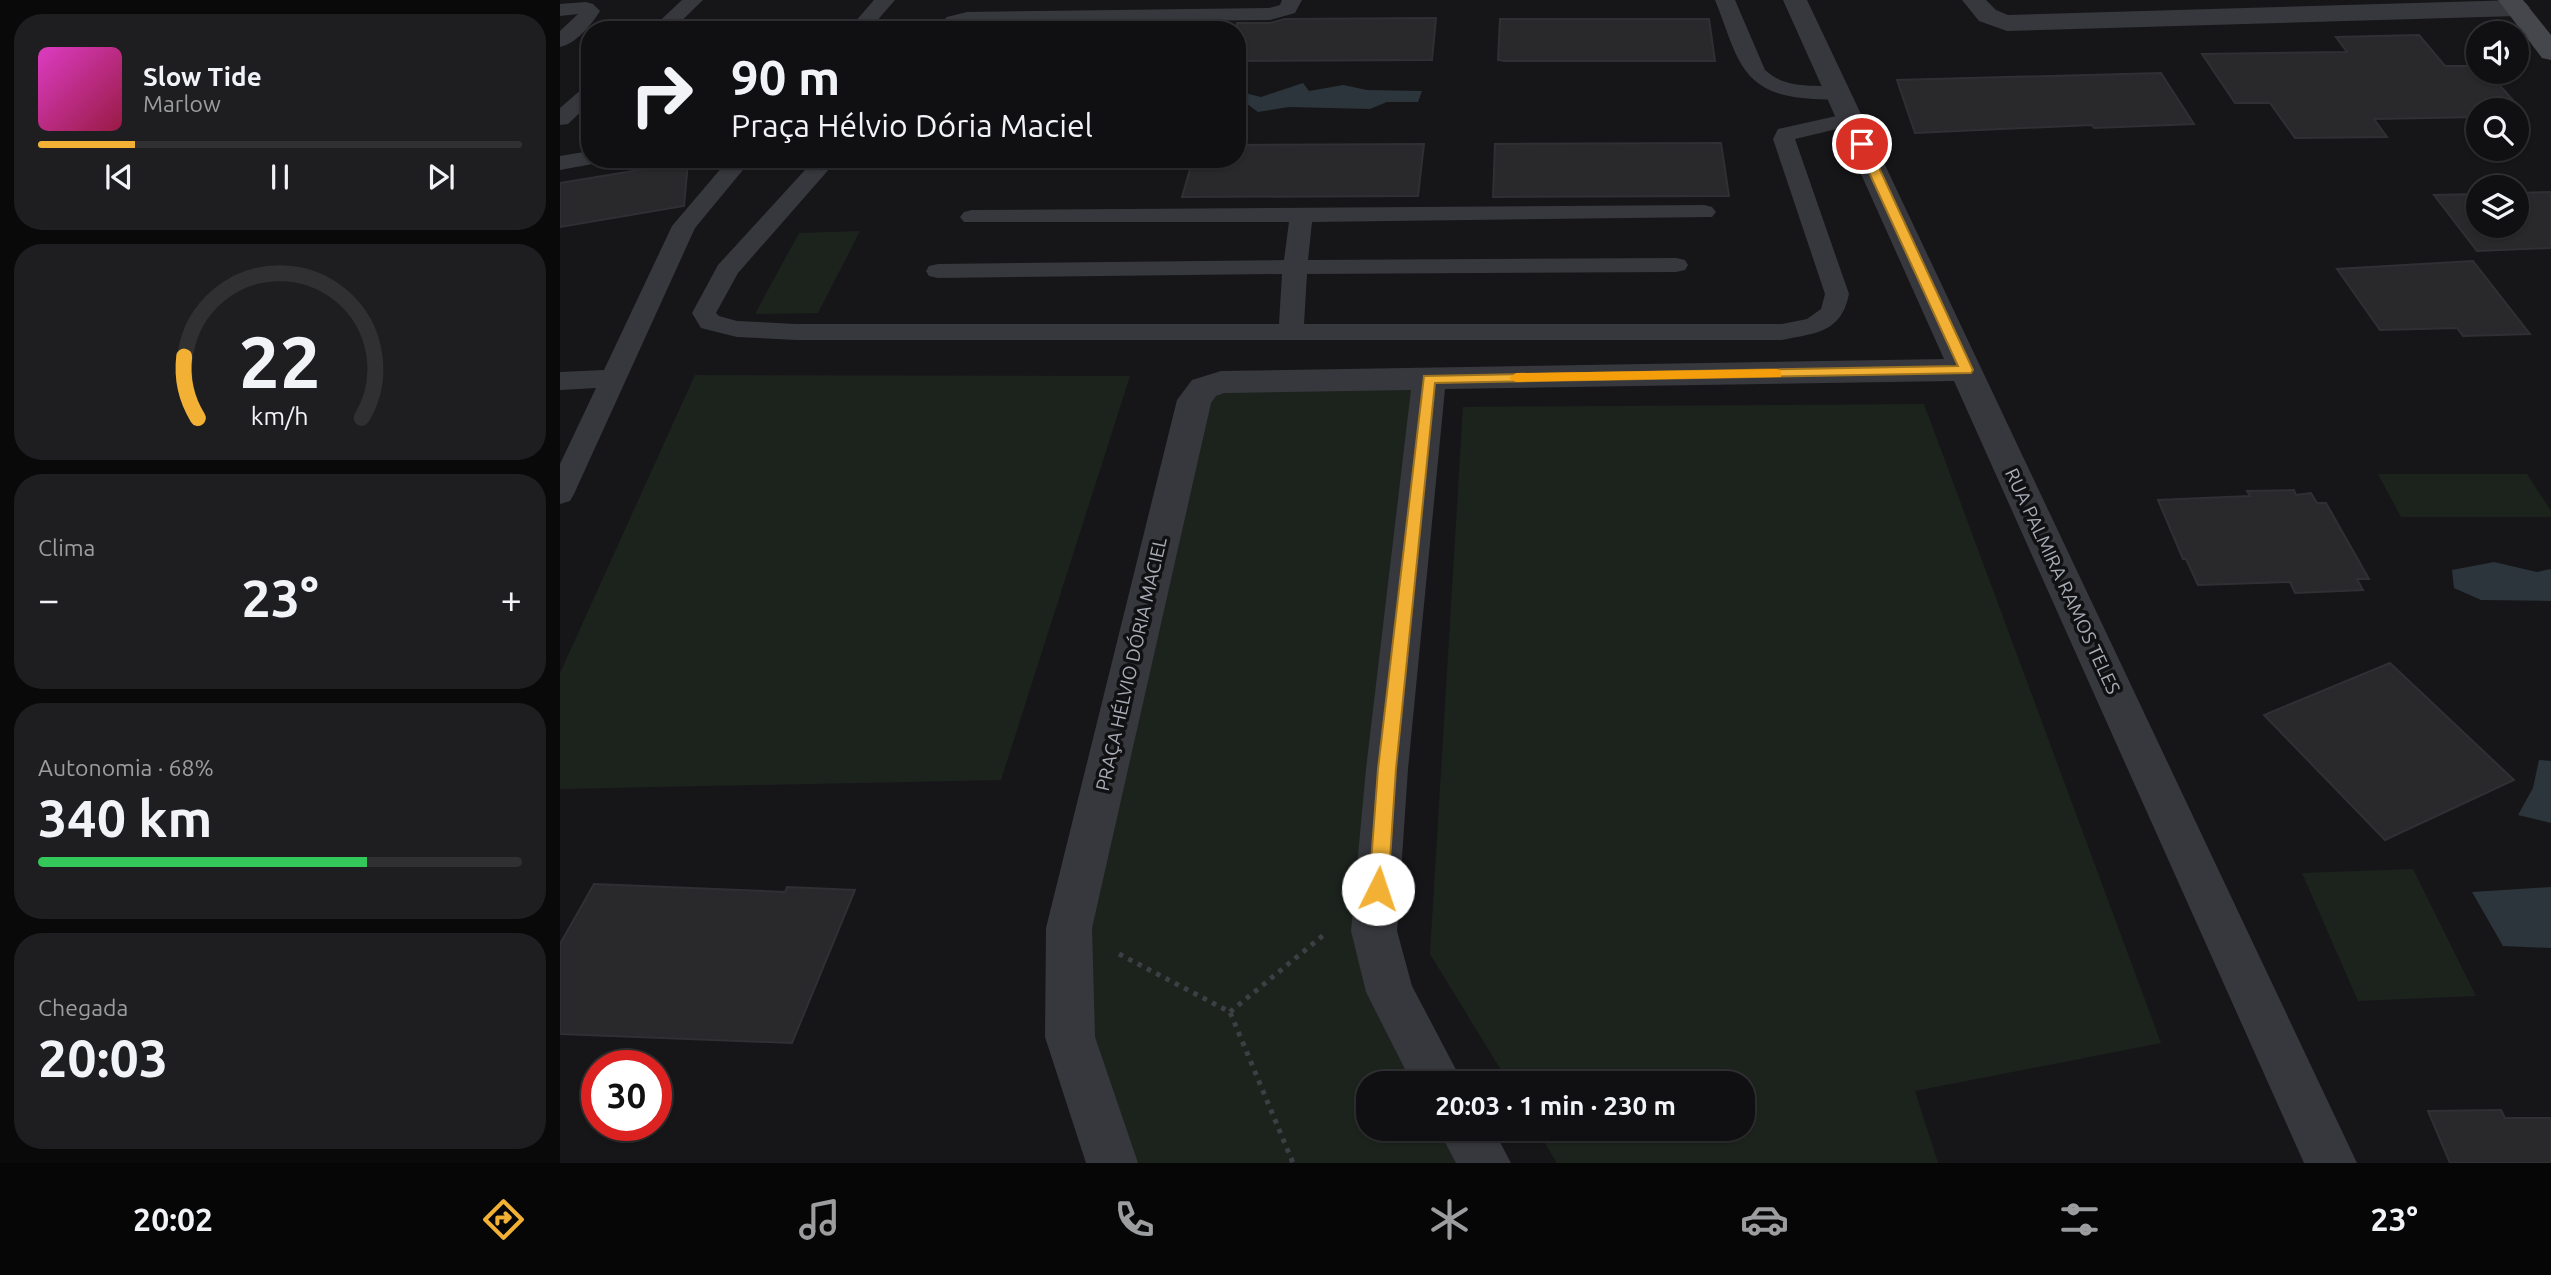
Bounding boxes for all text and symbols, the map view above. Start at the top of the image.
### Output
map controls [2466,21,2529,238]
button: sound [2466,21,2529,84]
icon: right [616,49,707,140]
text: 90 m [731,49,840,104]
text: Slow Tide [143,62,262,91]
text: Marlow [143,91,221,116]
button: search [2466,98,2529,161]
text: Praça Hélvio Dória Maciel [731,107,1093,143]
pin [1832,114,1892,174]
icon: arrive [1843,125,1881,163]
icon: previous [100,158,138,196]
icon: pause [261,158,299,196]
icon: next [422,158,460,196]
button: layers [2466,175,2529,238]
text: 22 [239,320,321,402]
text: km/h [251,401,309,429]
street label: RUA PALMIRA RAMOS TELES [2001,465,2125,697]
text: Clima [38,535,95,560]
street label: PRAÇA HÉLVIO DÓRIA MACIEL [1091,535,1171,793]
text: 23° [241,569,319,627]
text: − [38,578,59,620]
text: + [501,578,522,620]
text: Autonomia · 68% [38,755,214,780]
text: 340 km [38,789,212,847]
position arrow [1341,852,1415,926]
text: Chegada [38,995,128,1020]
text: 20:03 [38,1029,168,1087]
speed limit sign: 30 [581,1050,672,1141]
text: 20:03 · 1 min · 230 m [1435,1091,1676,1120]
icon: directions [479,1195,528,1244]
icon: music [795,1195,844,1244]
icon: phone [1110,1195,1159,1244]
icon: climate [1425,1195,1474,1244]
icon: car [1740,1195,1789,1244]
icon: filters [2055,1195,2104,1244]
text: 20:02 [133,1201,213,1237]
text: 23° [2370,1201,2418,1237]

